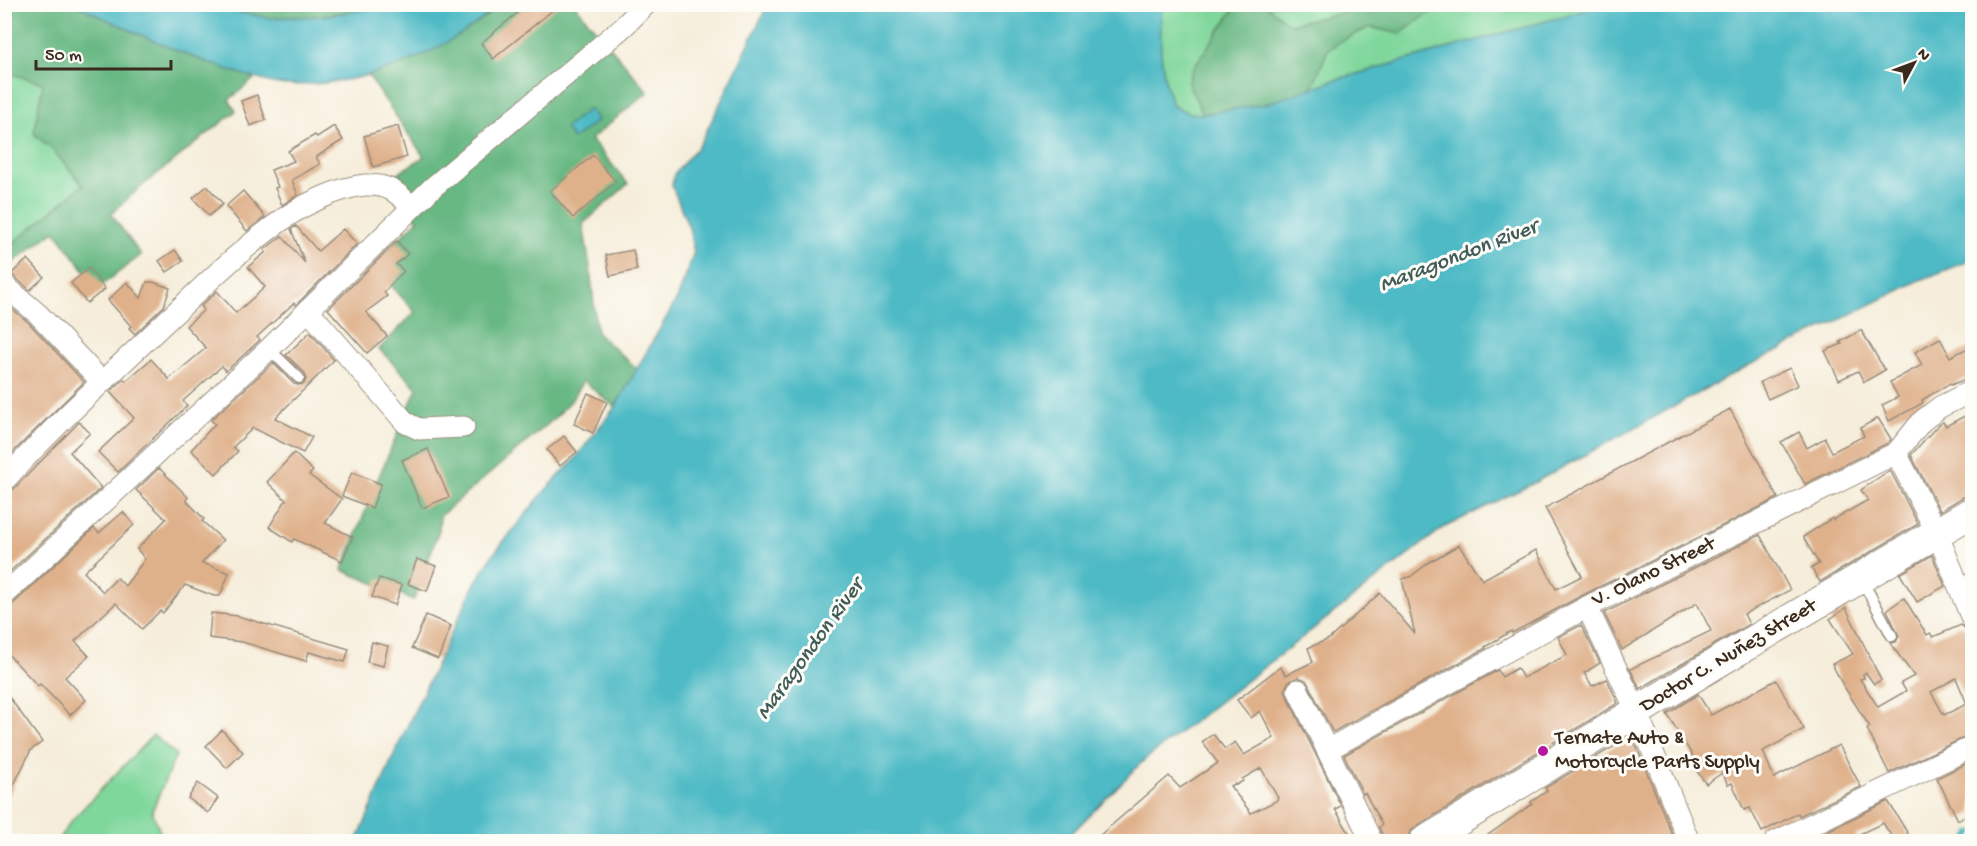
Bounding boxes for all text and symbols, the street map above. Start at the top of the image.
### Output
scale bar [36,33,171,71]
north arrow [1884,33,1944,93]
text: N [1912,45,1934,66]
text: 50 m [45,46,82,67]
water label: Maragondon River [1376,213,1546,299]
street label: V. Olano Street [1587,531,1722,614]
water label: Maragondon River [751,571,873,725]
street label: Doctor C. Nuñez Street [1635,593,1824,721]
place label: Ternate Auto & Motorcycle Parts Supply [1554,727,1760,776]
marker: Ternate Auto & Motorcycle Parts Supply [1536,744,1550,758]

